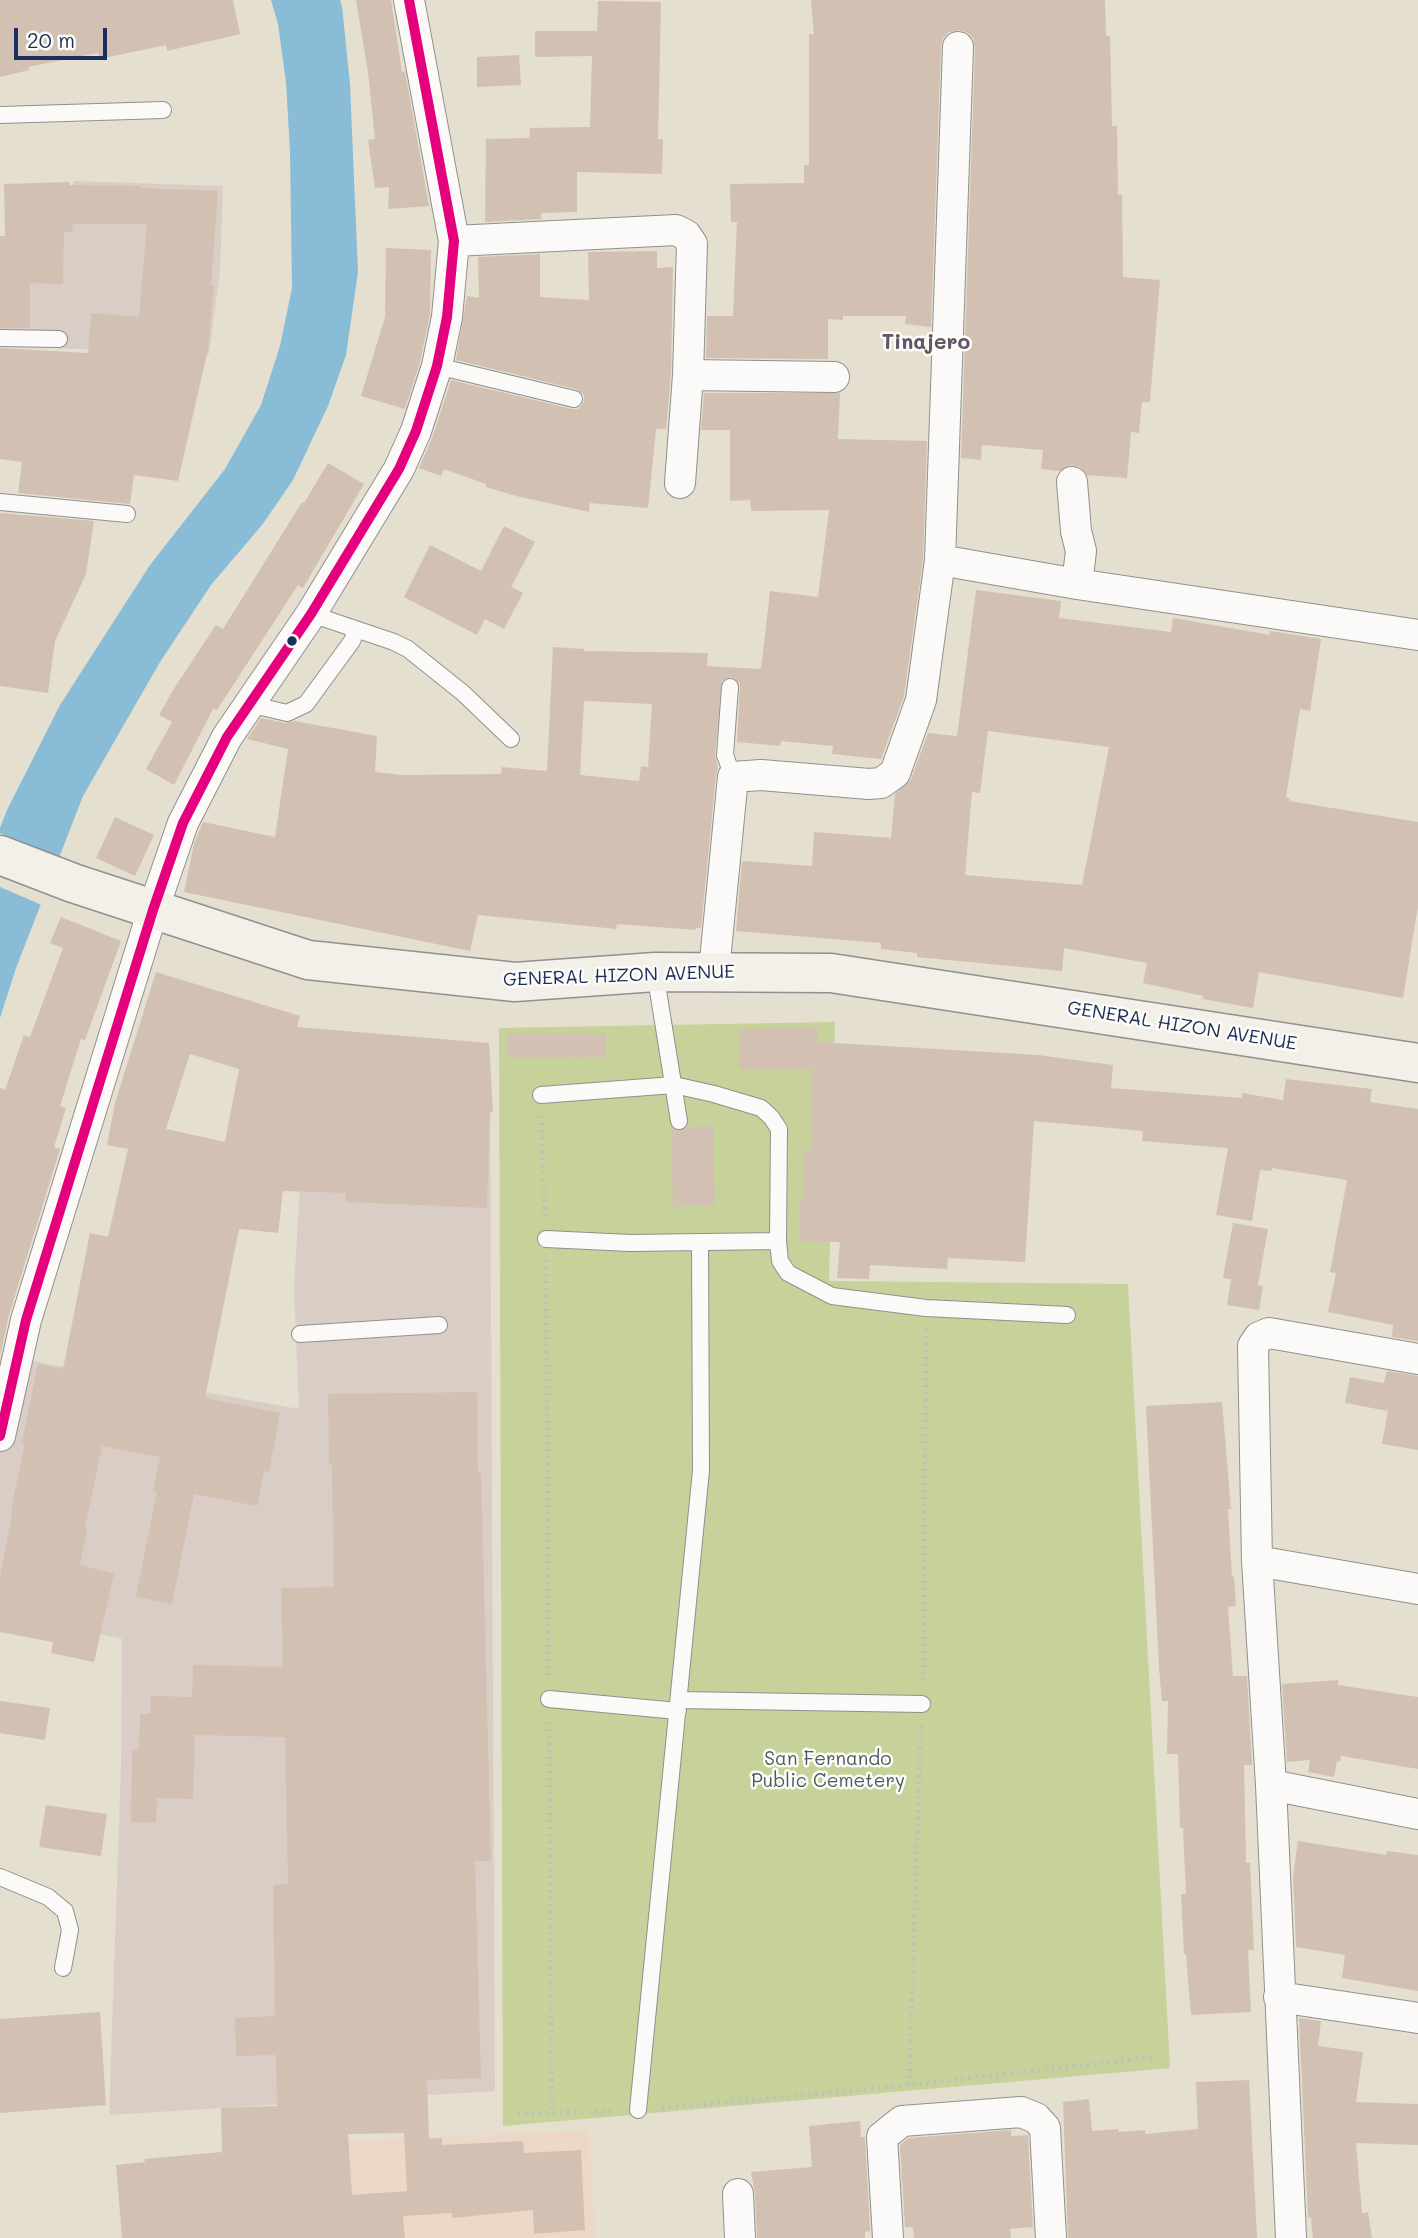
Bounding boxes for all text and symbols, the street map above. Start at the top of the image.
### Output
scale bar [18,14,110,58]
text: 20 m [27,26,75,53]
district label: Tinajero [882,330,970,356]
unlabelled marker [285,634,299,648]
street label: GENERAL HIZON AVENUE [503,961,735,991]
street label: GENERAL HIZON AVENUE [1066,997,1298,1055]
park label: San Fernando Public Cemetery [751,1748,905,1792]

